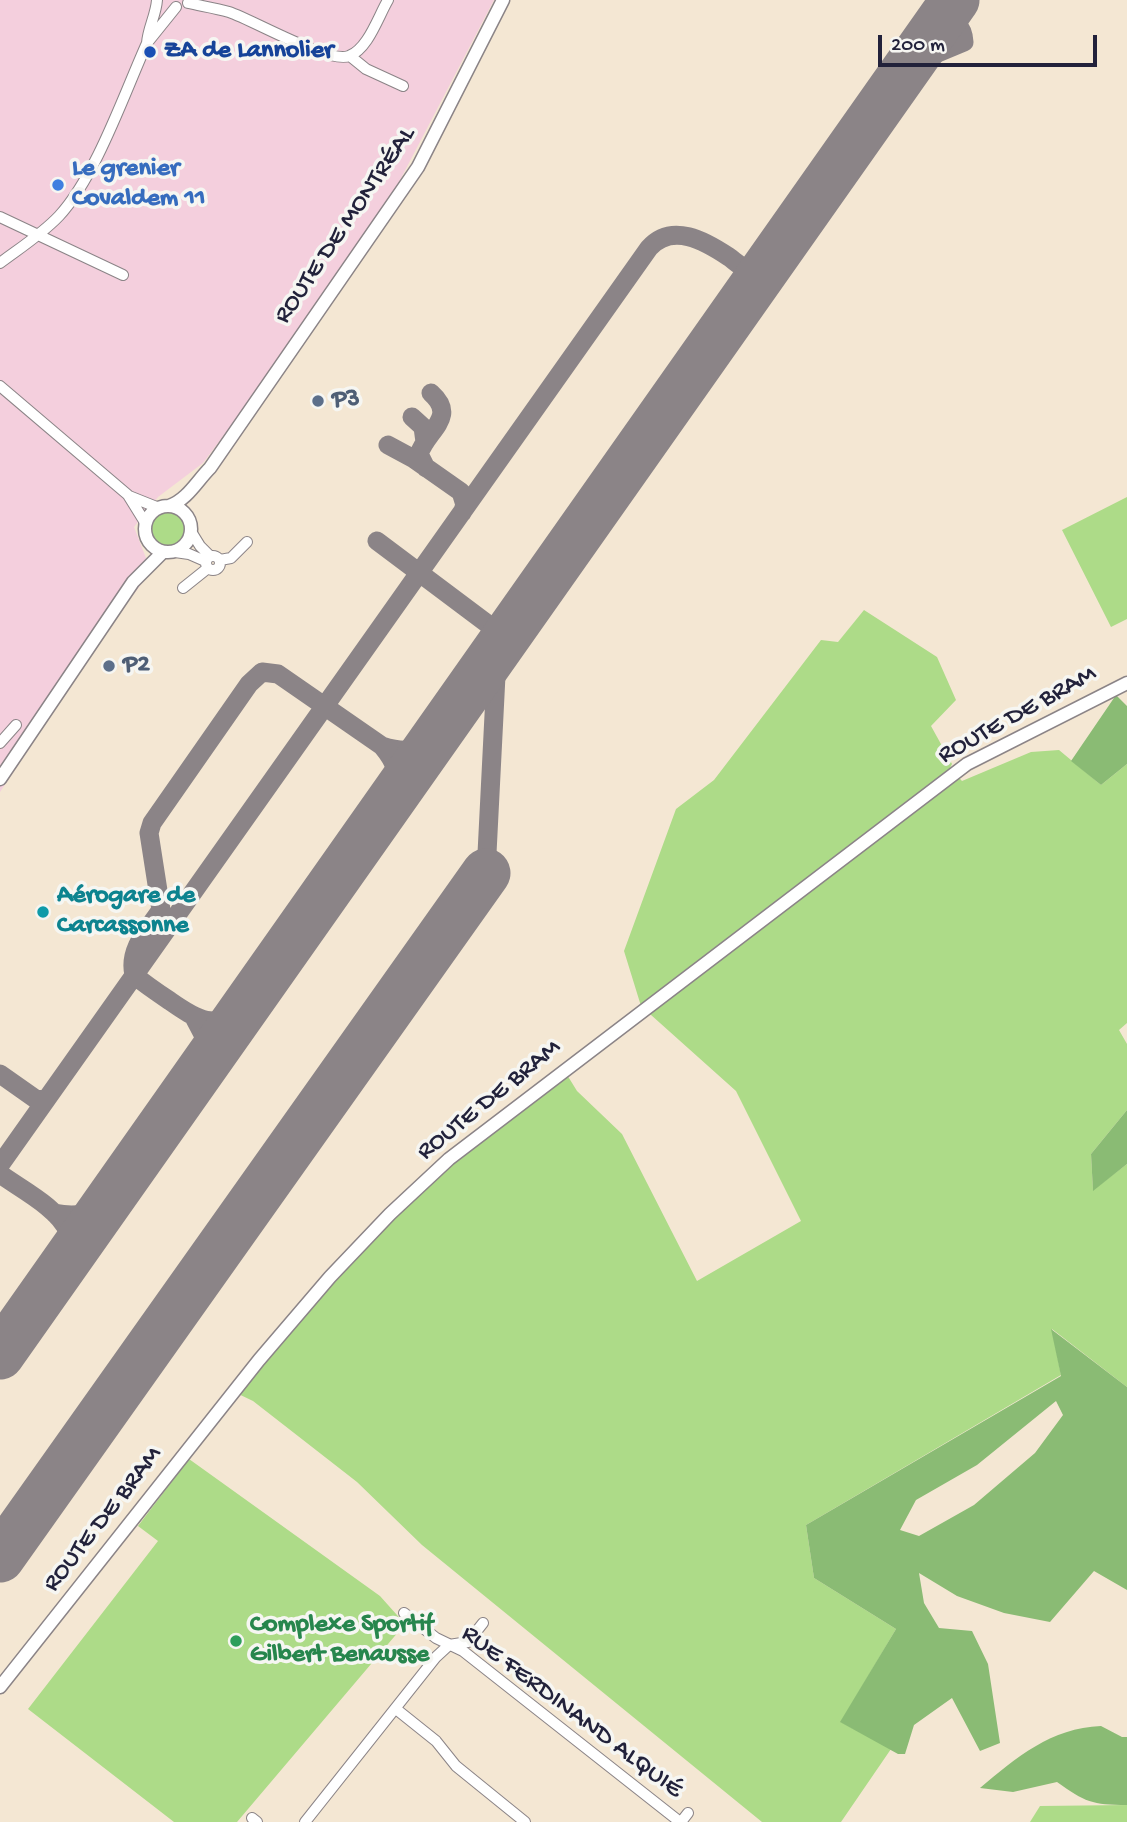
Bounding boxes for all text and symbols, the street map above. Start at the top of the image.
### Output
scale bar [882,21,1101,65]
text: 200 m [891,34,945,59]
place label: ZA de Lannolier [164,36,333,68]
marker: ZA de Lannolier [142,44,158,60]
street label: ROUTE DE MONTRÉAL [268,121,424,331]
place label: Le grenier Covaldem 11 [72,154,205,216]
marker: Le grenier Covaldem 11 [50,177,66,193]
place label: P3 [332,385,360,417]
marker: P3 [310,393,326,409]
place label: P2 [123,650,150,682]
marker: P2 [101,658,117,674]
street label: ROUTE DE BRAM [933,660,1103,772]
place label: Aérogare de Carcassonne [57,881,195,942]
marker: Aérogare de Carcassonne [35,904,51,920]
street label: ROUTE DE BRAM [412,1033,568,1169]
street label: ROUTE DE BRAM [37,1441,171,1599]
place label: Complexe Sportif Gilbert Benausse [250,1610,433,1672]
street label: RUE FERDINAND ALQUIÉ [454,1619,688,1807]
marker: Complexe Sportif Gilbert Benausse [228,1633,244,1649]

